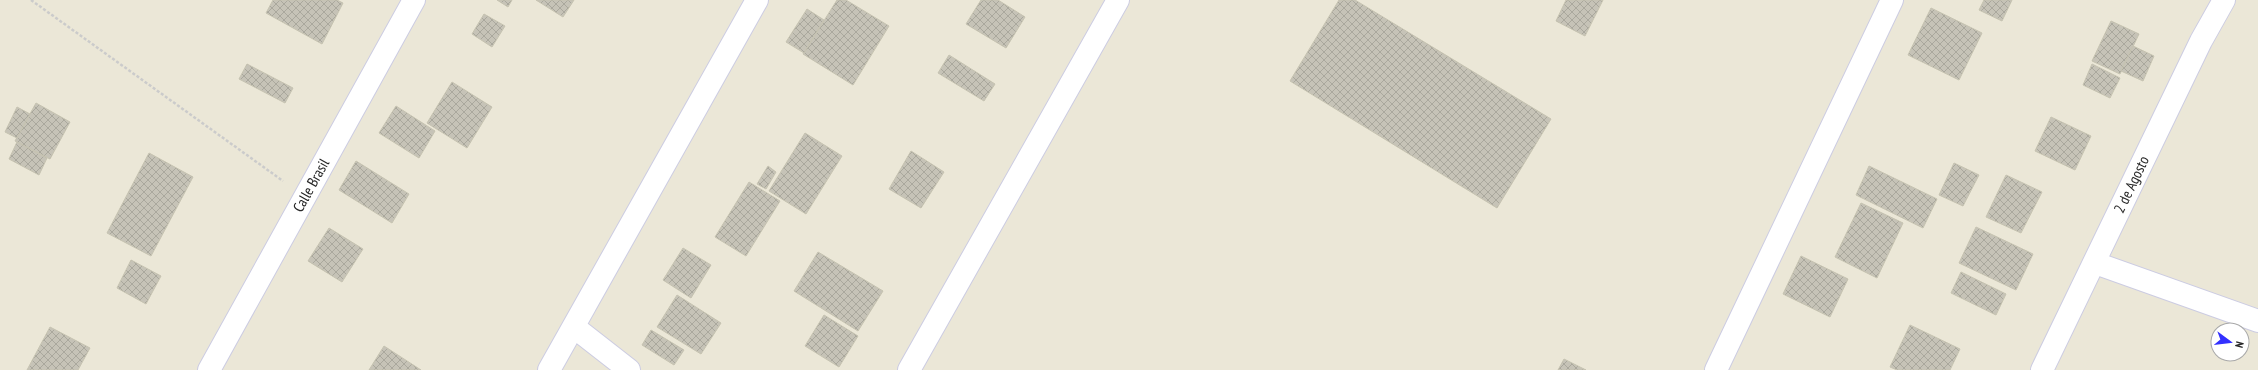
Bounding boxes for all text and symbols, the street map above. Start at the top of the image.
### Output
street label: 2 de Agosto [2109,153,2153,216]
street label: Calle Brasil [288,155,333,215]
north arrow [2210,322,2250,362]
text: N [2232,340,2247,349]

